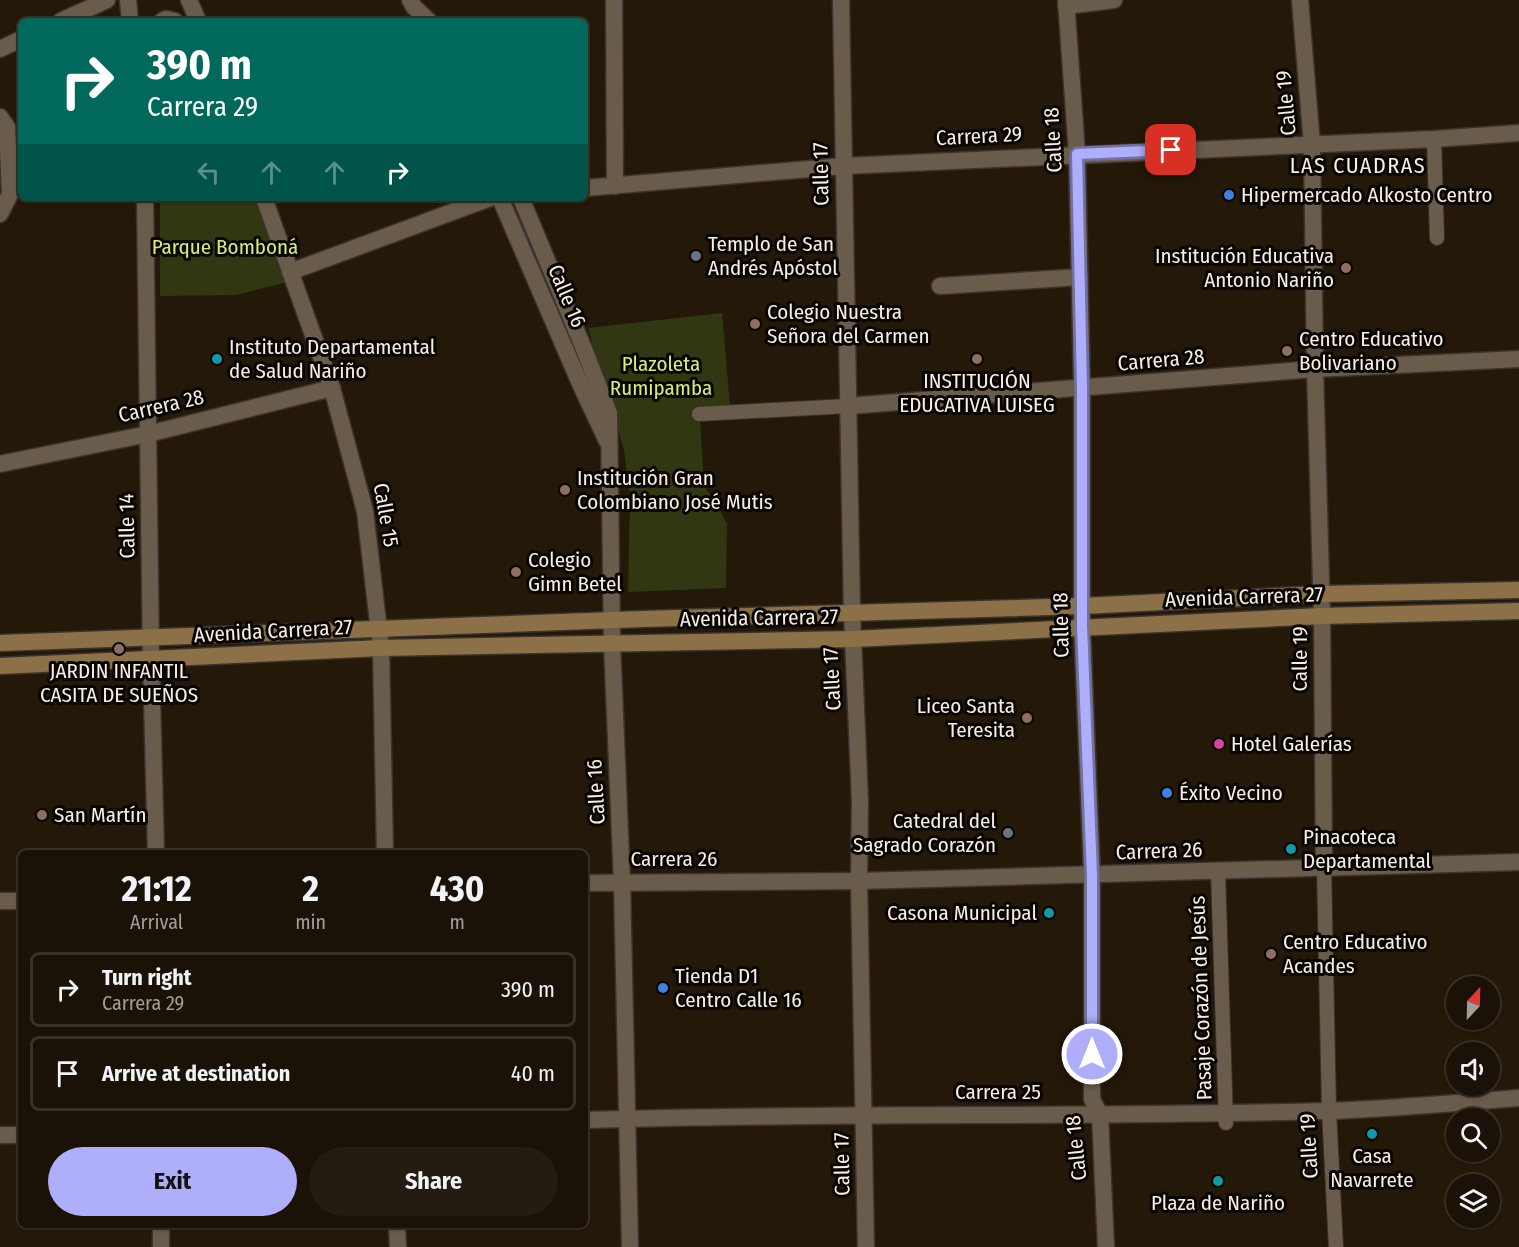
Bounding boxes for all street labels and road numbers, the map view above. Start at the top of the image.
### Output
street label: Calle 19 [1270,69,1302,137]
street label: Calle 18 [1038,107,1068,173]
street label: Carrera 29 [935,121,1023,151]
street label: Calle 17 [807,142,835,206]
street label: Calle 16 [542,261,592,331]
street label: Carrera 28 [1117,343,1205,377]
street label: Carrera 28 [116,384,206,428]
street label: Calle 15 [368,481,404,549]
street label: Calle 14 [113,493,141,559]
street label: Avenida Carrera 27 [1164,581,1324,613]
street label: Calle 18 [1047,592,1075,658]
street label: Avenida Carrera 27 [680,604,838,632]
street label: Avenida Carrera 27 [193,614,353,648]
street label: Calle 19 [1287,626,1313,692]
street label: Calle 17 [817,647,847,711]
street label: Calle 16 [581,759,611,825]
street label: Carrera 26 [1115,836,1203,866]
street label: Carrera 26 [631,846,717,872]
street label: Pasaje Corazón de Jesús [1184,895,1218,1101]
street label: Carrera 25 [955,1079,1041,1105]
street label: Calle 19 [1294,1113,1324,1179]
street label: Calle 18 [1060,1114,1092,1182]
street label: Calle 17 [828,1132,856,1196]

